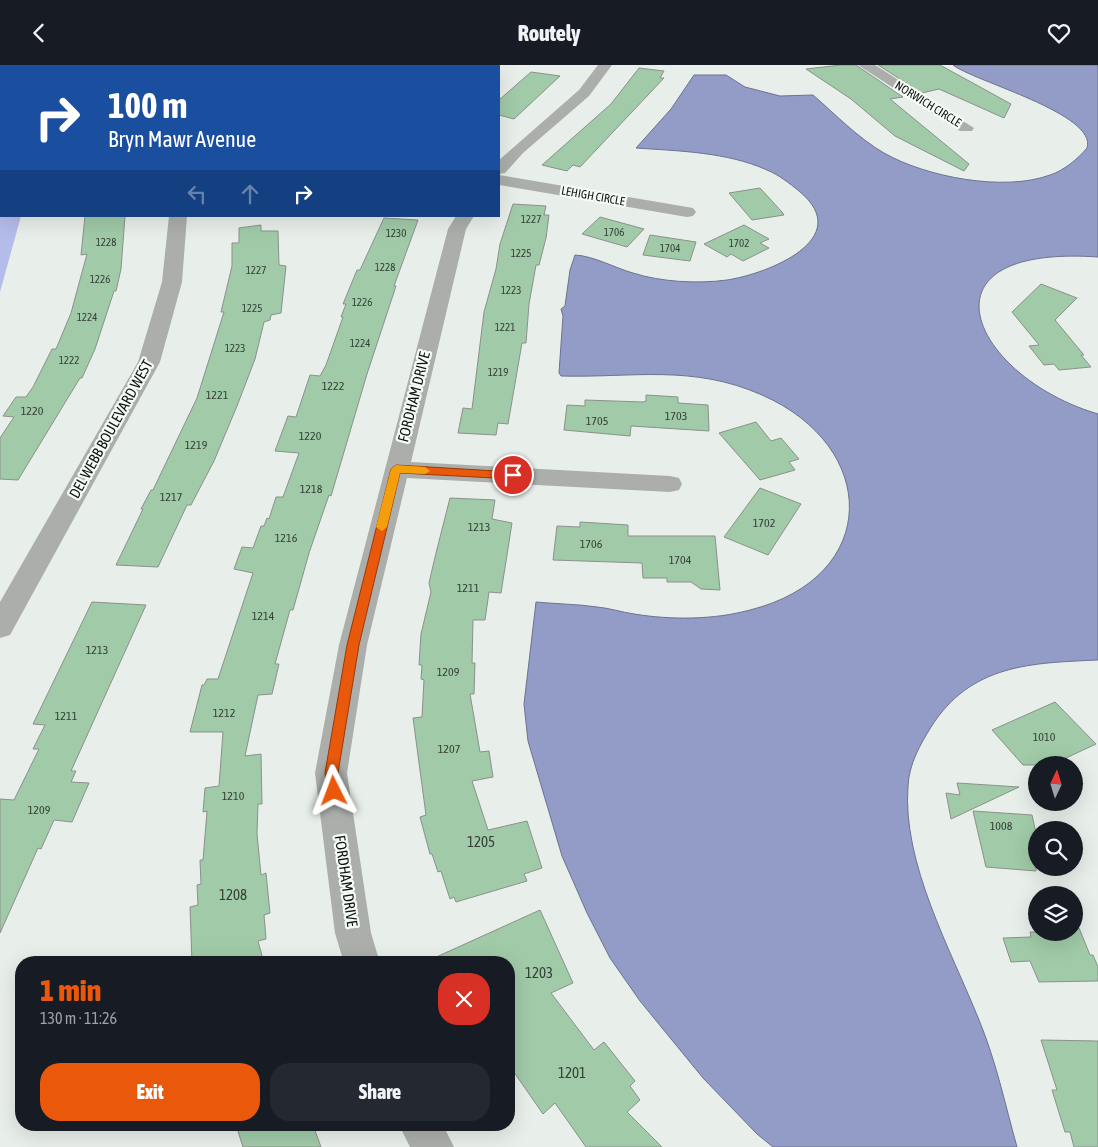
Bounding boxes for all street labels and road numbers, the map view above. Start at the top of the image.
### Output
street label: NORWICH CIRCLE [892,78,964,130]
street label: LEHIGH CIRCLE [560,184,626,208]
street label: FORDHAM DRIVE [394,349,433,444]
street label: DEL WEBB BOULEVARD WEST [65,356,156,501]
street label: FORDHAM DRIVE [332,834,361,928]

